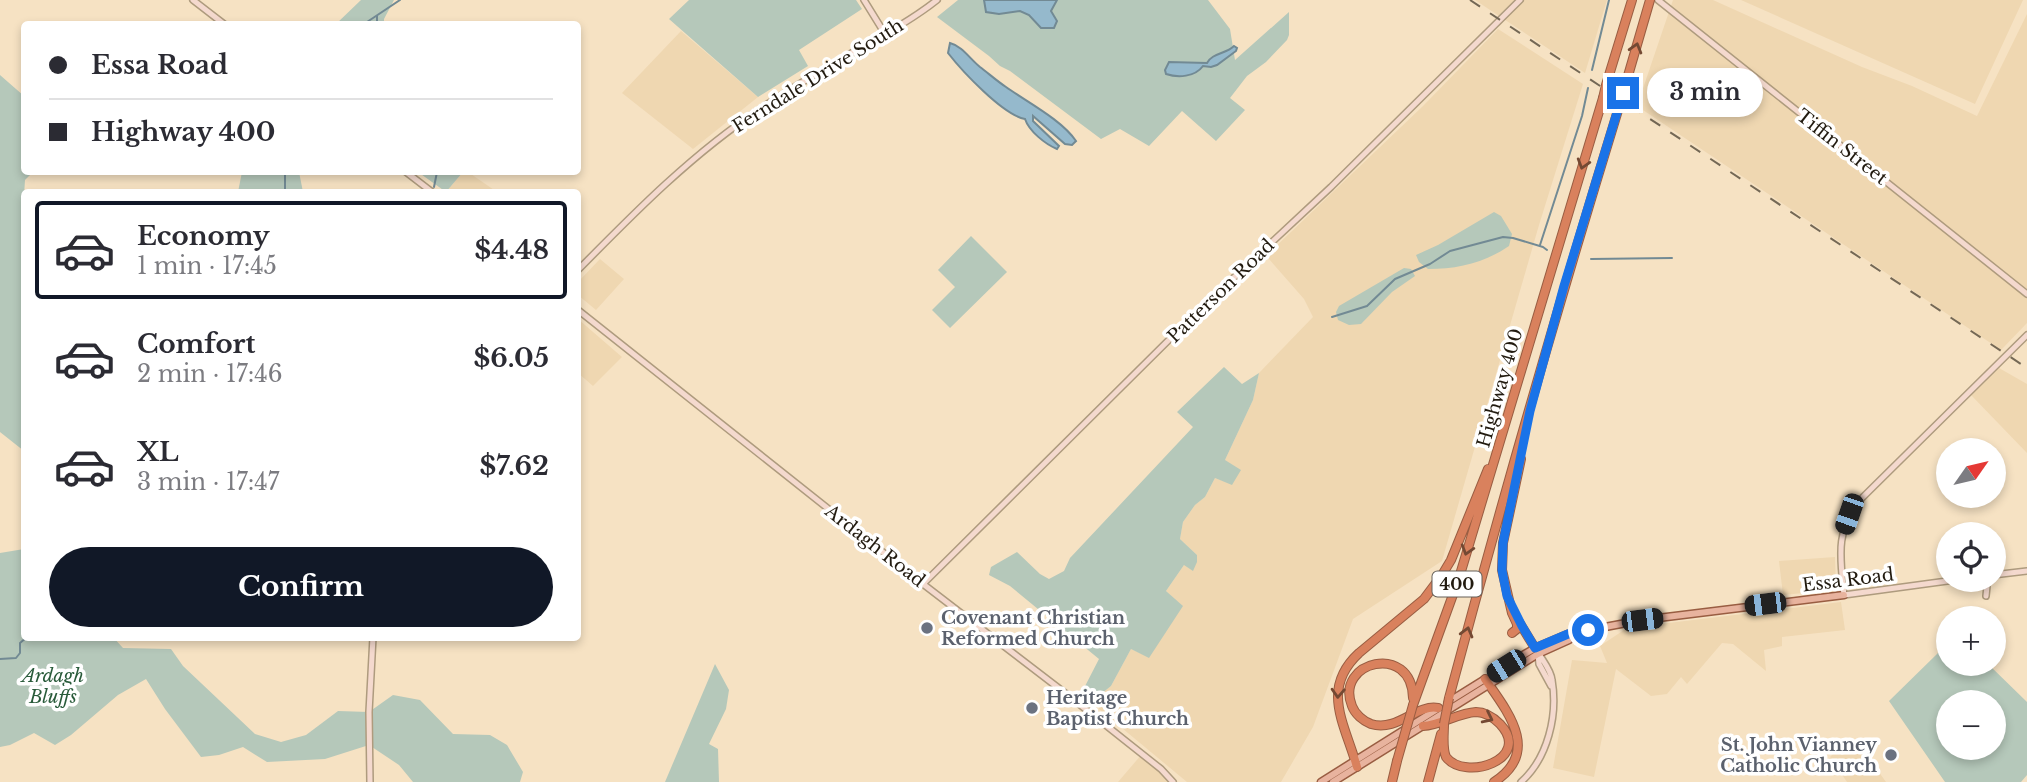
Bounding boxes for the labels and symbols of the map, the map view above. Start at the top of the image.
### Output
street label: Ferndale Drive South [728,14,908,138]
one-way arrow [1627,42,1642,54]
callout: 3 min [1648,68,1763,118]
route end [1607,77,1639,109]
street label: Tiffin Street [1792,105,1892,189]
one-way arrow [1576,158,1591,170]
street label: Patterson Road [1163,234,1279,348]
street label: Highway 400 [1473,326,1527,450]
north arrow [1936,438,2006,508]
car [1833,491,1866,537]
street label: Ardagh Road [820,500,929,592]
one-way arrow [1461,544,1476,556]
street label: Essa Road [1801,563,1895,597]
road number: 400 [1432,572,1482,596]
car [1743,591,1788,617]
place label: Covenant Christian Reformed Church [941,607,1125,650]
car [1620,607,1665,633]
route start [1572,614,1604,646]
marker: Covenant Christian Reformed Church [919,620,935,636]
one-way arrow [1459,626,1473,638]
car [1483,646,1530,686]
park label: Ardagh Bluffs [20,665,84,708]
place label: Heritage Baptist Church [1046,687,1189,730]
one-way arrow [1331,687,1346,698]
marker: Heritage Baptist Church [1024,700,1040,716]
one-way arrow [1480,709,1493,723]
place label: St. John Vianney Catholic Church [1720,734,1877,777]
marker: St. John Vianney Catholic Church [1883,747,1899,763]

